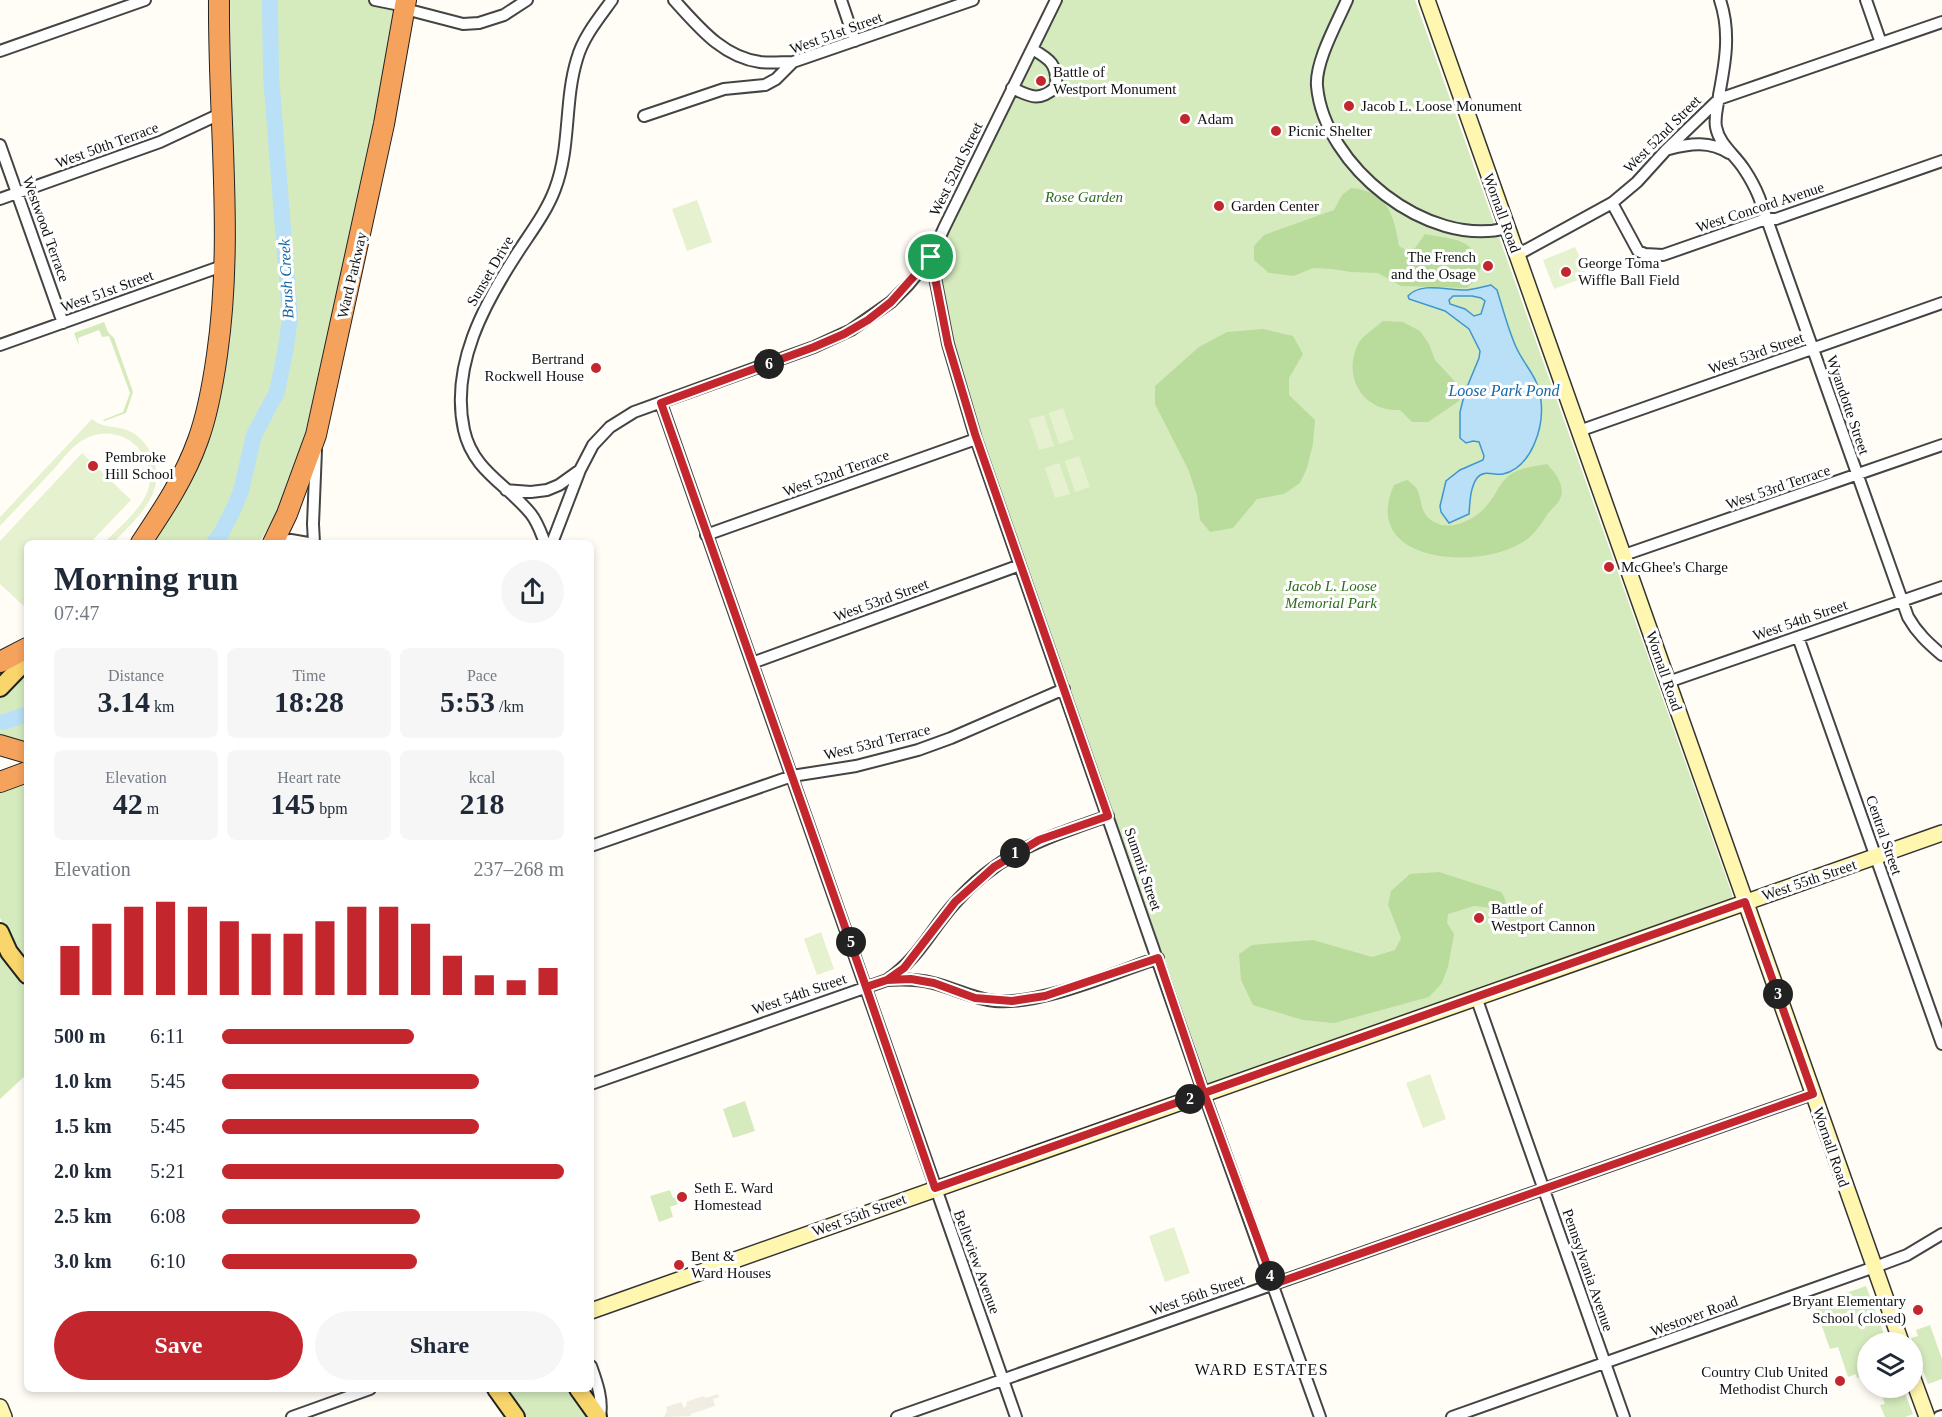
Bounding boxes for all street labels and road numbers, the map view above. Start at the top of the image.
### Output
street label: West 51st Street [788,9,885,57]
street label: West 52nd Street [1620,92,1704,176]
street label: West 50th Terrace [53,119,161,171]
street label: West 52nd Street [926,119,986,218]
street label: Wornall Road [1480,171,1524,255]
street label: Westwood Terrace [19,174,73,284]
street label: West Concord Avenue [1694,179,1826,235]
street label: Ward Parkway [334,230,370,320]
street label: Sunset Drive [464,233,517,309]
street label: West 51st Street [59,267,156,315]
street label: West 53rd Street [1706,329,1806,377]
street label: Wyandotte Street [1824,353,1873,457]
street label: West 52nd Terrace [781,446,891,500]
street label: West 53rd Terrace [1724,462,1832,512]
street label: West 53rd Street [831,575,931,625]
street label: West 54th Street [1751,596,1850,644]
street label: Wornall Road [1643,629,1685,713]
street label: West 53rd Terrace [822,721,932,763]
street label: Central Street [1863,793,1905,878]
street label: Summit Street [1121,826,1165,913]
street label: West 55th Street [1760,856,1859,904]
street label: West 54th Street [750,970,849,1018]
street label: Wornall Road [1810,1105,1852,1189]
street label: West 55th Street [810,1190,909,1239]
street label: Pennsylvania Avenue [1560,1207,1617,1334]
street label: Belleview Avenue [951,1208,1003,1316]
street label: West 56th Street [1148,1271,1247,1319]
street label: Westover Road [1648,1293,1740,1339]

